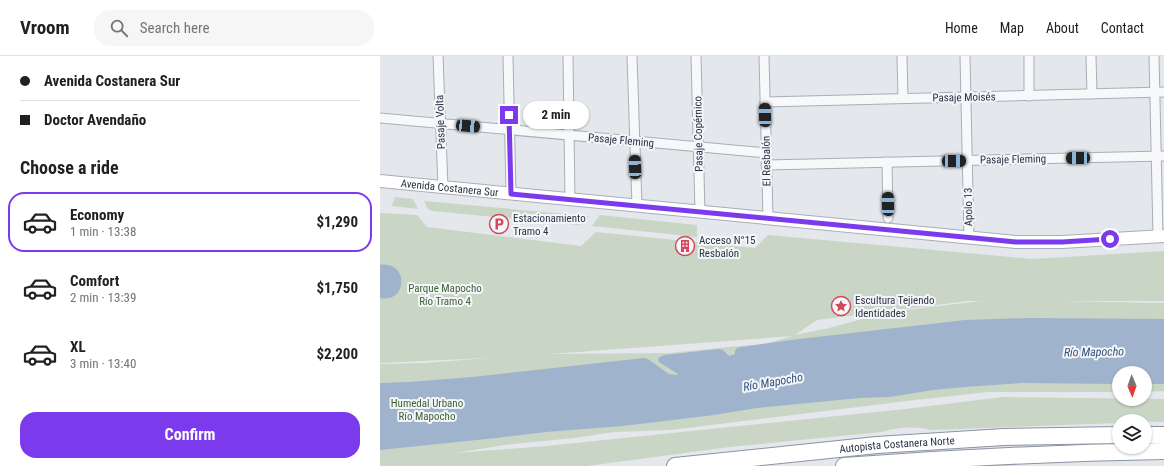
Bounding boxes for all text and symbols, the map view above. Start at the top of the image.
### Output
search box [94,10,374,46]
text: Vroom [20,16,70,39]
icon: search [108,17,130,39]
text: Search here [140,19,209,37]
text: Home [945,20,978,36]
text: Map [1000,20,1024,36]
text: About [1046,20,1079,36]
text: Contact [1101,20,1144,36]
text: Avenida Costanera Sur [44,72,180,90]
street label: Pasaje Moisés [932,90,996,105]
street label: Pasaje Volta [433,95,448,149]
street label: Pasaje Copérnico [691,95,706,172]
callout: 2 min [523,101,589,129]
car [759,103,771,127]
route end [500,106,518,124]
text: 2 min [542,107,570,122]
text: Doctor Avendaño [44,111,146,129]
car [456,119,480,133]
street label: Pasaje Fleming [587,131,655,150]
street label: El Resbalón [760,136,773,186]
street label: Pasaje Fleming [980,152,1046,167]
car [1066,152,1090,164]
car [629,155,641,179]
car [942,155,966,167]
text: Choose a ride [20,157,119,178]
street label: Avenida Costanera Sur [400,177,500,199]
street label: Apolo 13 [962,188,975,226]
car [882,192,894,216]
icon: car [22,204,58,240]
text: Economy [70,206,124,224]
place label: Estacionamiento Tramo 4 [513,212,586,238]
text: $1,290 [316,213,358,231]
parking icon: Estacionamiento Tramo 4 [488,213,510,235]
text: 1 min · 13:38 [70,224,136,239]
route start [1101,230,1119,248]
place label: Acceso N°15 Resbalón [699,234,756,260]
building icon: Acceso N°15 Resbalón [674,235,696,257]
icon: car [22,270,58,306]
text: Comfort [70,272,119,290]
text: $1,750 [316,279,358,297]
park label: Parque Mapocho Río Tramo 4 [408,282,482,308]
text: 2 min · 13:39 [70,290,136,305]
place label: Escultura Tejiendo Identidades [855,294,935,320]
place icon: Escultura Tejiendo Identidades [830,295,852,317]
icon: car [22,336,58,372]
text: XL [70,338,86,356]
water label: Río Mapocho [1064,344,1124,360]
text: $2,200 [316,345,358,363]
text: 3 min · 13:40 [70,356,136,371]
north arrow [1112,366,1152,406]
map controls [1112,366,1152,454]
water label: Río Mapocho [742,370,804,394]
park label: Humedal Urbano Río Mapocho [391,397,464,423]
button: Confirm [20,412,360,458]
button: layers [1112,414,1152,454]
street label: Autopista Costanera Norte [839,434,955,456]

